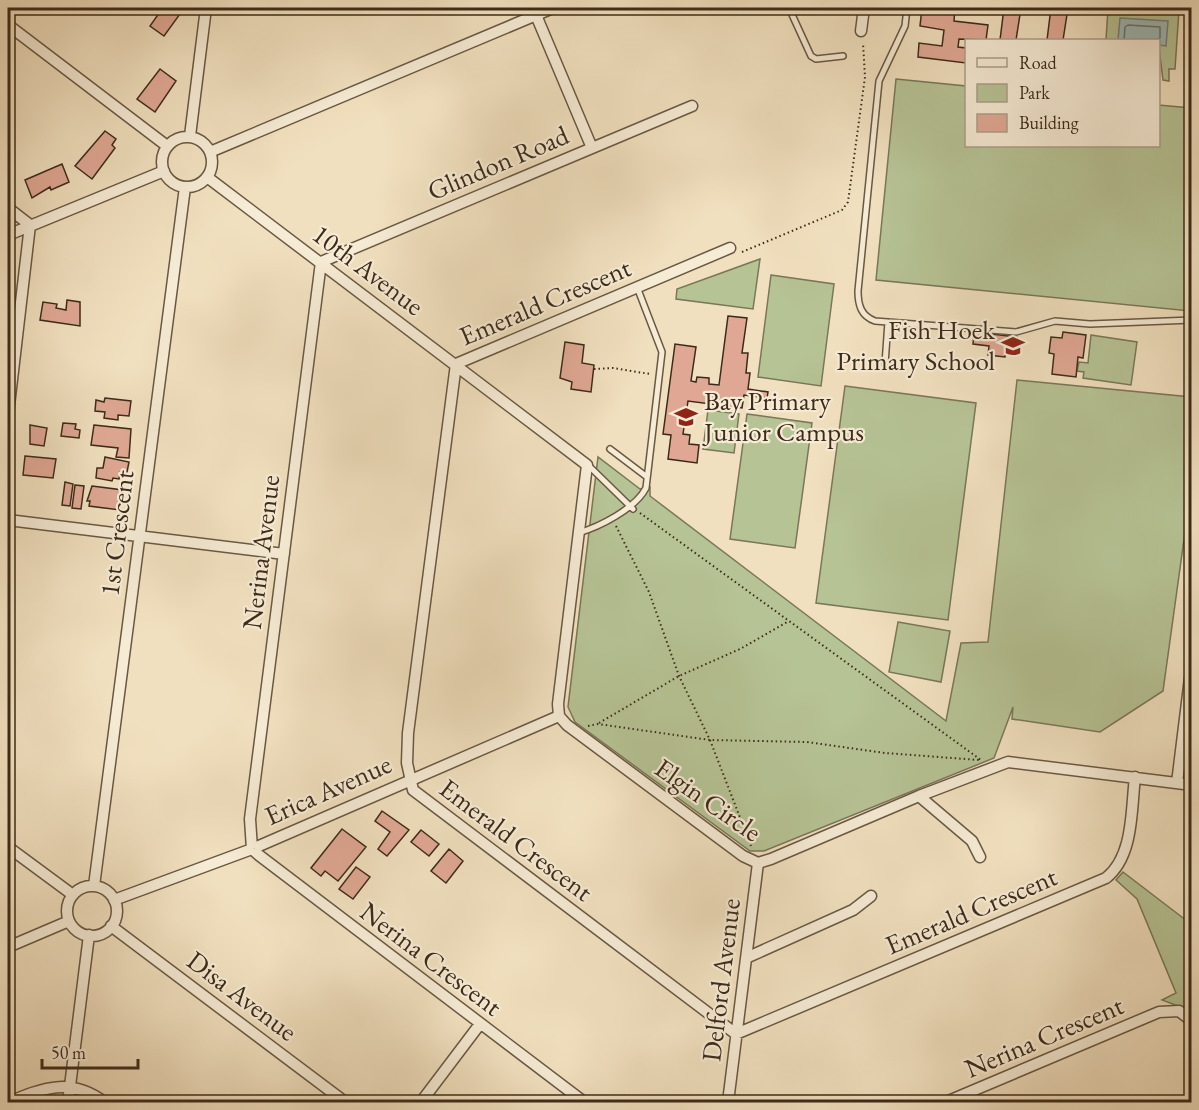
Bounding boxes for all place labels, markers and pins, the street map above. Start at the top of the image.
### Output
place label: Fish Hoek Primary School [836,312,995,378]
school or university icon: Fish Hoek Primary School [1000,333,1026,359]
place label: Bay Primary Junior Campus [702,383,864,449]
school or university icon: Bay Primary Junior Campus [673,404,699,430]

